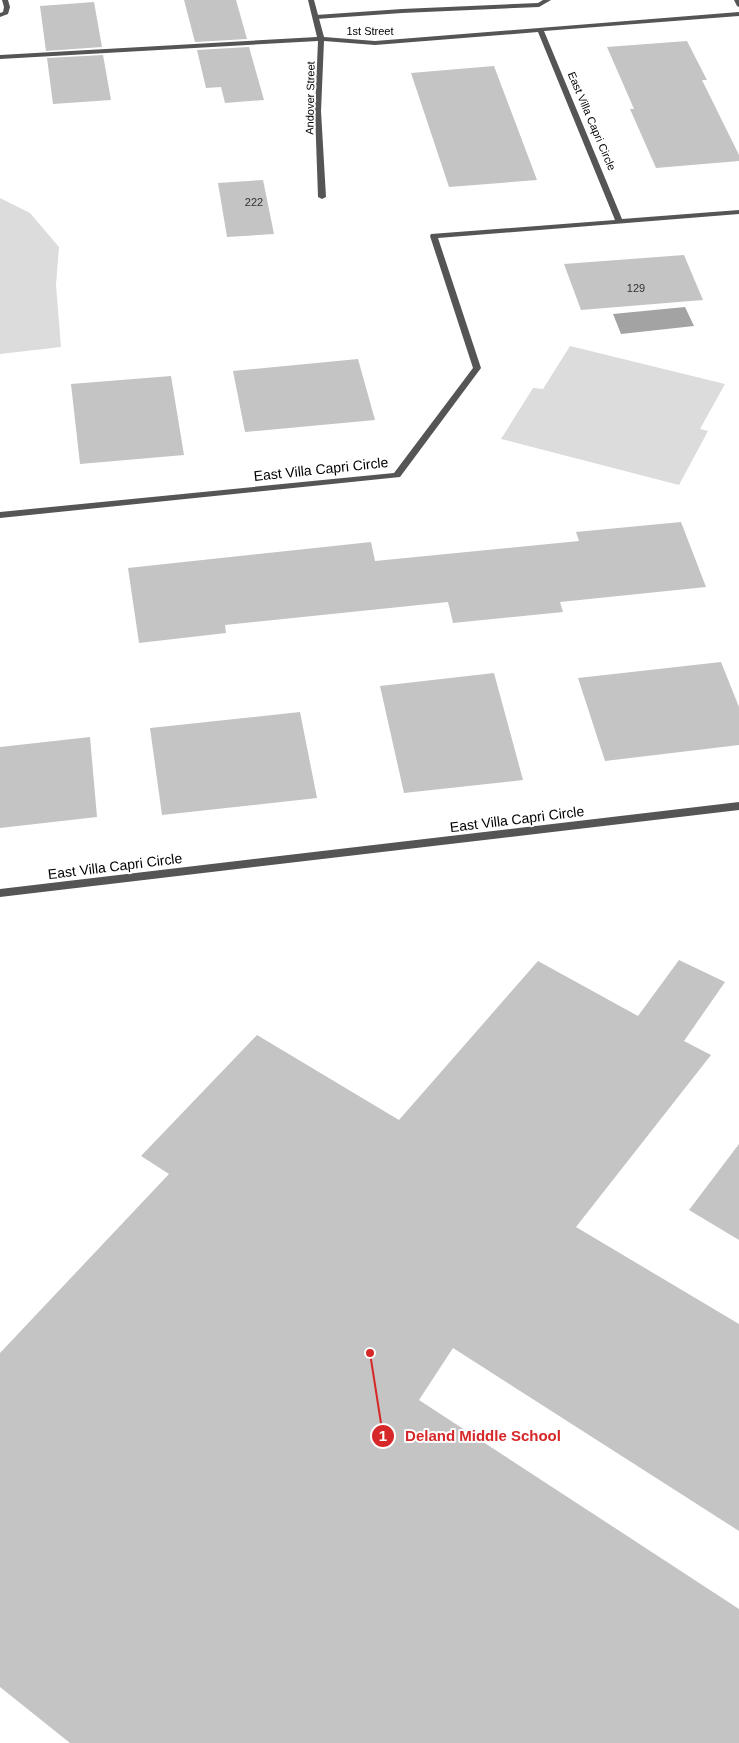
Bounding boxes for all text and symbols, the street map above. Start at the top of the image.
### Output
street label: 1st Street [346,25,394,37]
street label: Andover Street [303,61,317,135]
street label: East Villa Capri Circle [566,70,618,172]
house number: 222 [245,196,263,208]
house number: 129 [627,282,645,294]
street label: East Villa Capri Circle [253,454,389,484]
street label: East Villa Capri Circle [449,803,585,835]
street label: East Villa Capri Circle [47,850,183,882]
callout: Deland Middle School [370,1421,571,1451]
text: 1 [379,1427,387,1444]
text: Deland Middle School [405,1427,561,1444]

